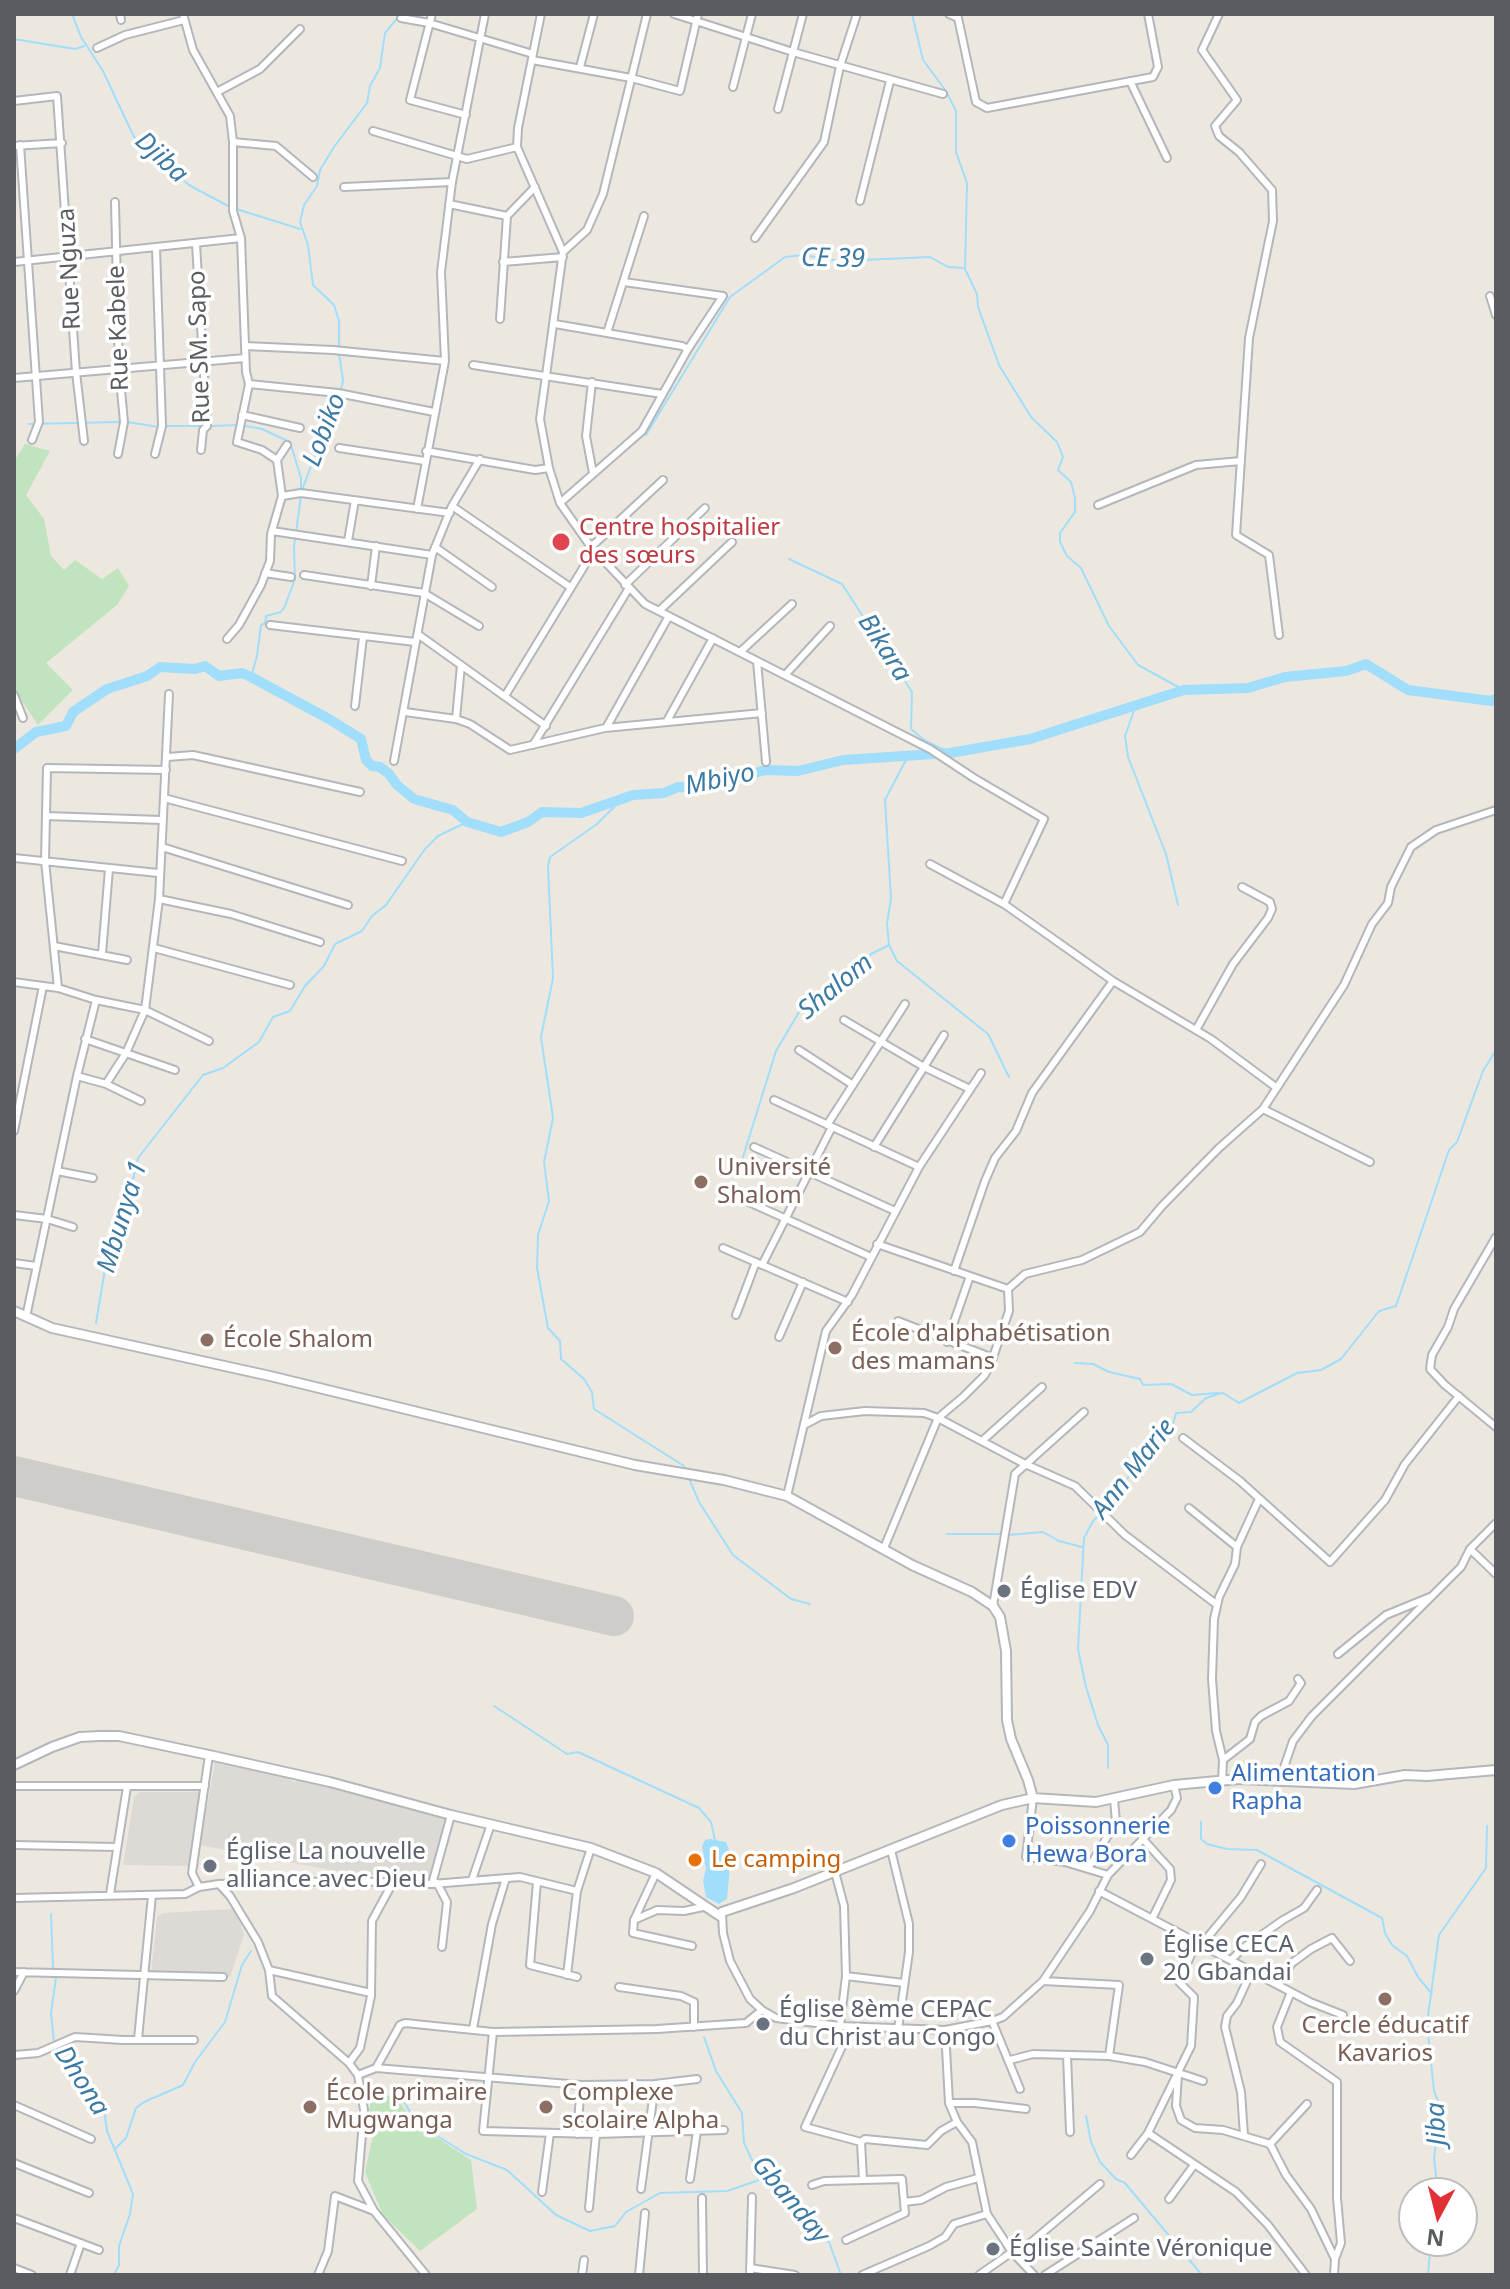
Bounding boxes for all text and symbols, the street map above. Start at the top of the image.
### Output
water label: Djiba [128,126,194,190]
street label: Rue Nguza [52,207,88,331]
water label: CE 39 [801,243,865,275]
street label: Rue Kabele [102,265,136,391]
street label: Rue SM. Sapo [183,270,217,424]
water label: Lobiko [297,389,353,471]
place label: Centre hospitalier des sœurs [579,514,780,570]
marker: Centre hospitalier des sœurs [550,531,572,553]
water label: Bikara [851,608,917,688]
water label: Mbiyo [682,757,758,803]
water label: Shalom [792,947,880,1027]
place label: Université Shalom [717,1154,831,1210]
water label: Mbunya 1 [91,1157,155,1277]
marker: Université Shalom [692,1173,710,1191]
place label: École d'alphabétisation des mamans [851,1320,1111,1376]
place label: École Shalom [223,1326,373,1354]
marker: École Shalom [198,1331,216,1349]
marker: École d'alphabétisation des mamans [826,1339,844,1357]
water label: Ann Marie [1085,1413,1183,1525]
place label: Église EDV [1020,1577,1137,1605]
marker: Église EDV [995,1582,1013,1600]
place label: Alimentation Rapha [1231,1760,1376,1816]
marker: Alimentation Rapha [1206,1779,1224,1797]
place label: Poissonnerie Hewa Bora [1025,1813,1171,1869]
marker: Poissonnerie Hewa Bora [1000,1832,1018,1850]
place label: Église La nouvelle alliance avec Dieu [226,1838,427,1894]
place label: Le camping [711,1846,841,1874]
marker: Le camping [686,1851,704,1869]
marker: Église La nouvelle alliance avec Dieu [201,1857,219,1875]
place label: Église CECA 20 Gbandai [1163,1931,1294,1987]
marker: Église CECA 20 Gbandai [1138,1950,1156,1968]
marker: Cercle éducatif Kavarios [1376,1990,1394,2008]
place label: Église 8ème CEPAC du Christ au Congo [779,1996,996,2052]
place label: Cercle éducatif Kavarios [1302,2012,1468,2068]
marker: Église 8ème CEPAC du Christ au Congo [754,2015,772,2033]
water label: Dhona [47,2040,115,2122]
place label: École primaire Mugwanga [326,2079,487,2135]
place label: Complexe scolaire Alpha [562,2079,719,2135]
marker: École primaire Mugwanga [301,2098,319,2116]
marker: Complexe scolaire Alpha [537,2098,555,2116]
water label: Jiba [1421,2102,1453,2146]
water label: Gbanday [744,2150,836,2250]
north arrow [1398,2177,1478,2257]
text: N [1425,2223,1446,2255]
place label: Église Sainte Véronique [1009,2235,1272,2263]
marker: Église Sainte Véronique [984,2240,1002,2258]

